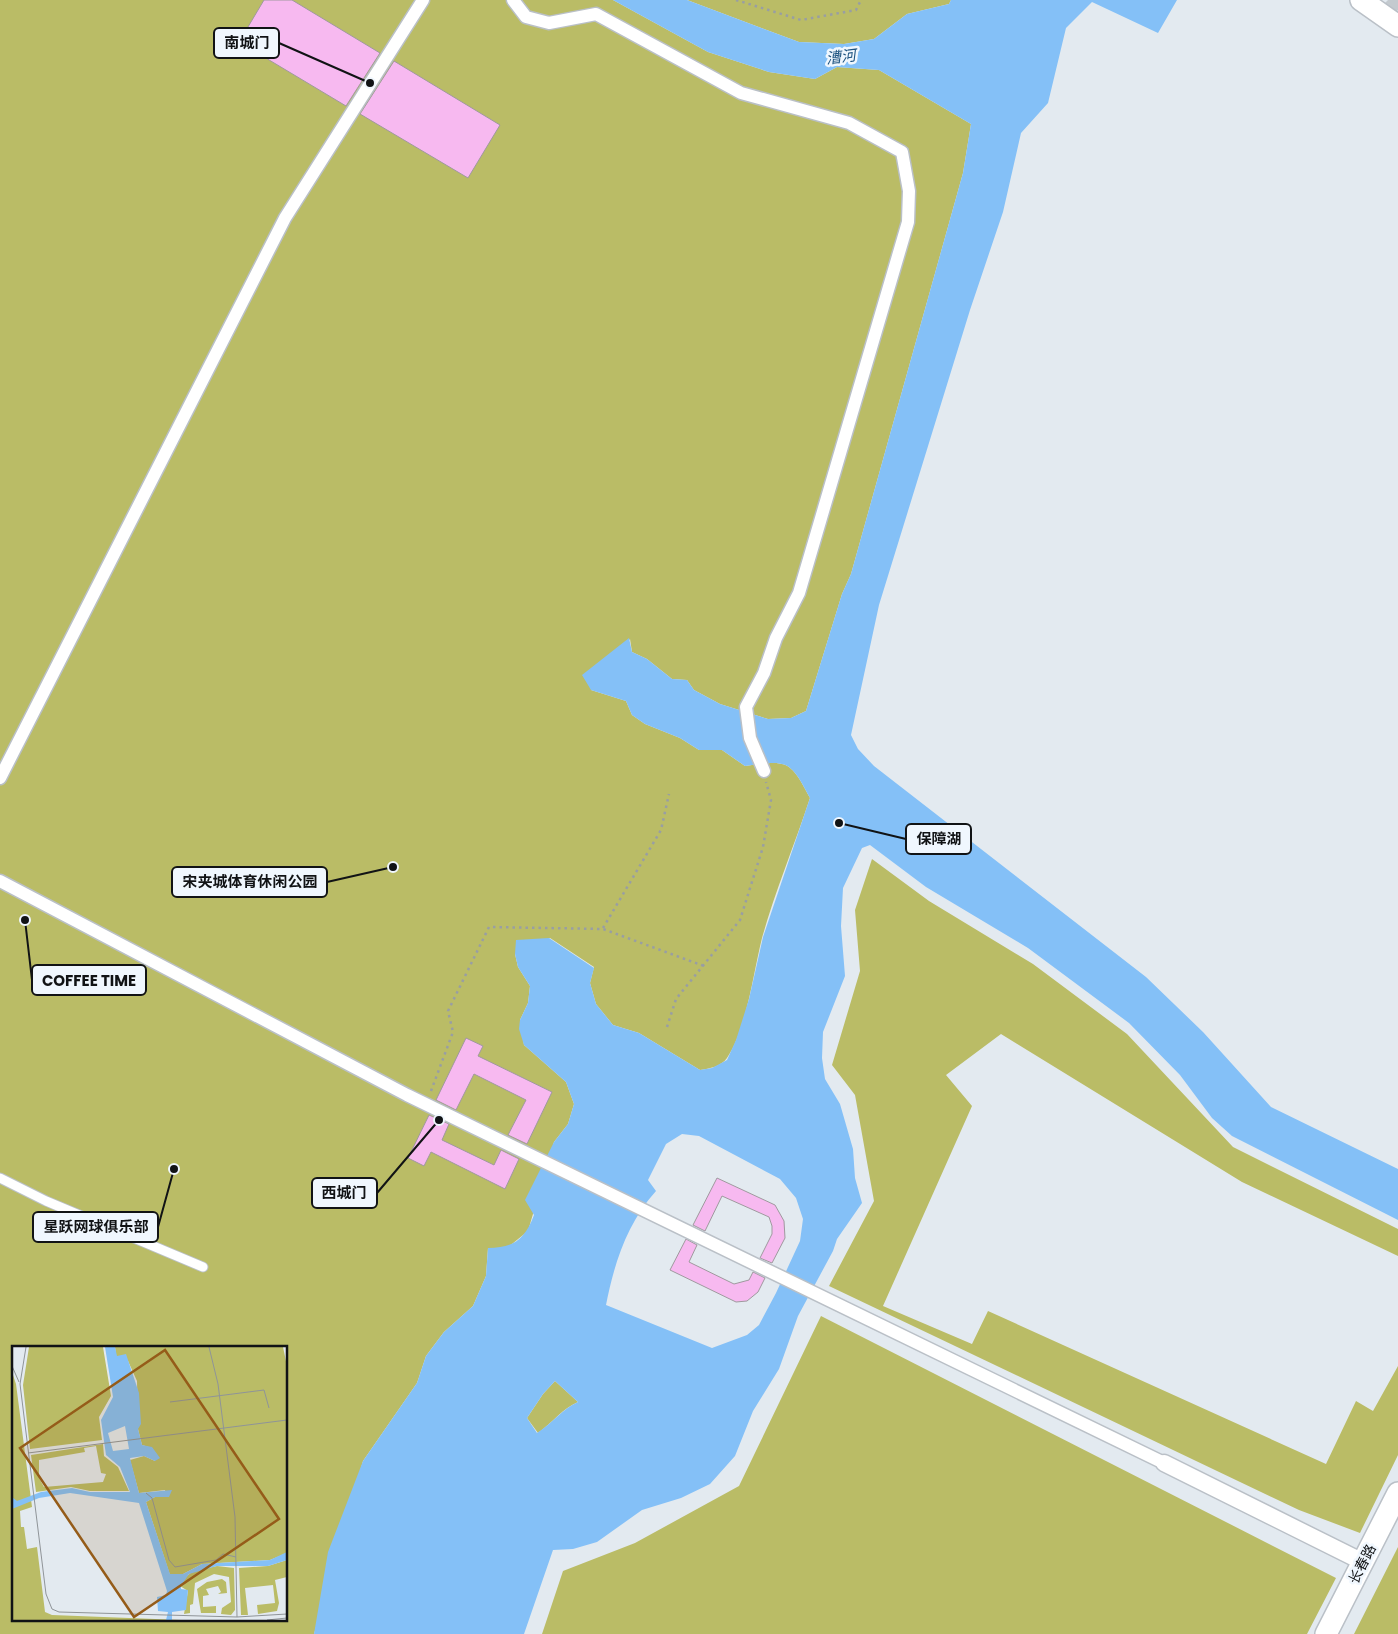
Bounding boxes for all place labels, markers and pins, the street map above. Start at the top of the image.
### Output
callout: 南城门 [214,28,279,58]
callout: 保障湖 [906,824,971,854]
callout: 宋夹城体育休闲公园 [172,867,327,897]
callout: COFFEE TIME [32,965,146,995]
callout: 西城门 [312,1178,377,1208]
callout: 星跃网球俱乐部 [33,1212,158,1242]

